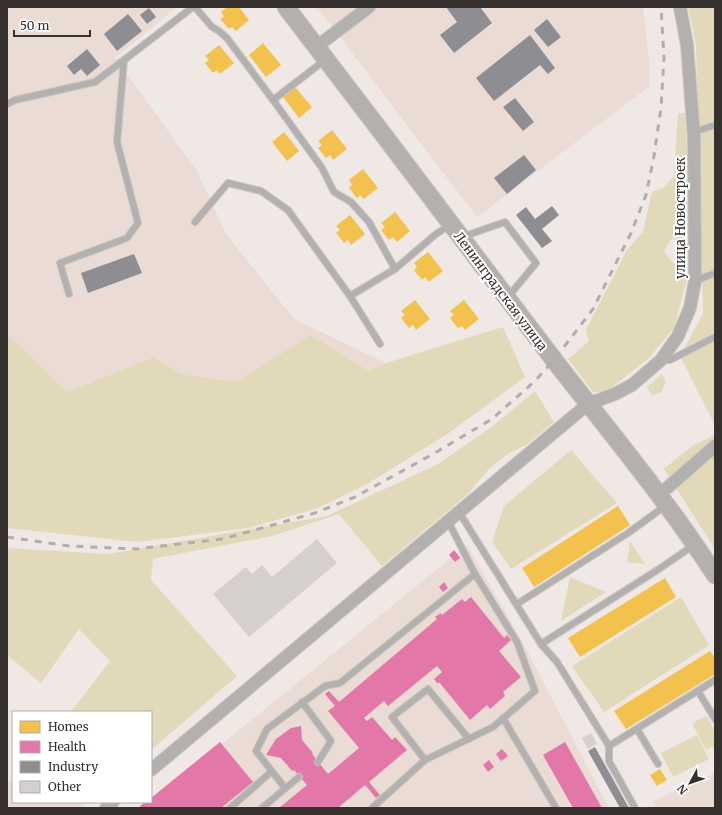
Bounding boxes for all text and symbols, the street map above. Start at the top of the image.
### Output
scale bar [14,12,90,38]
text: 50 m [20,18,49,33]
street label: улица Новостроек [672,156,689,279]
street label: Ленинградская улица [450,228,551,354]
legend [12,711,152,803]
text: Homes [48,719,89,734]
text: Health [48,739,86,754]
text: Industry [48,759,98,774]
north arrow [670,763,710,803]
text: Other [48,779,82,794]
text: N [674,781,690,797]

